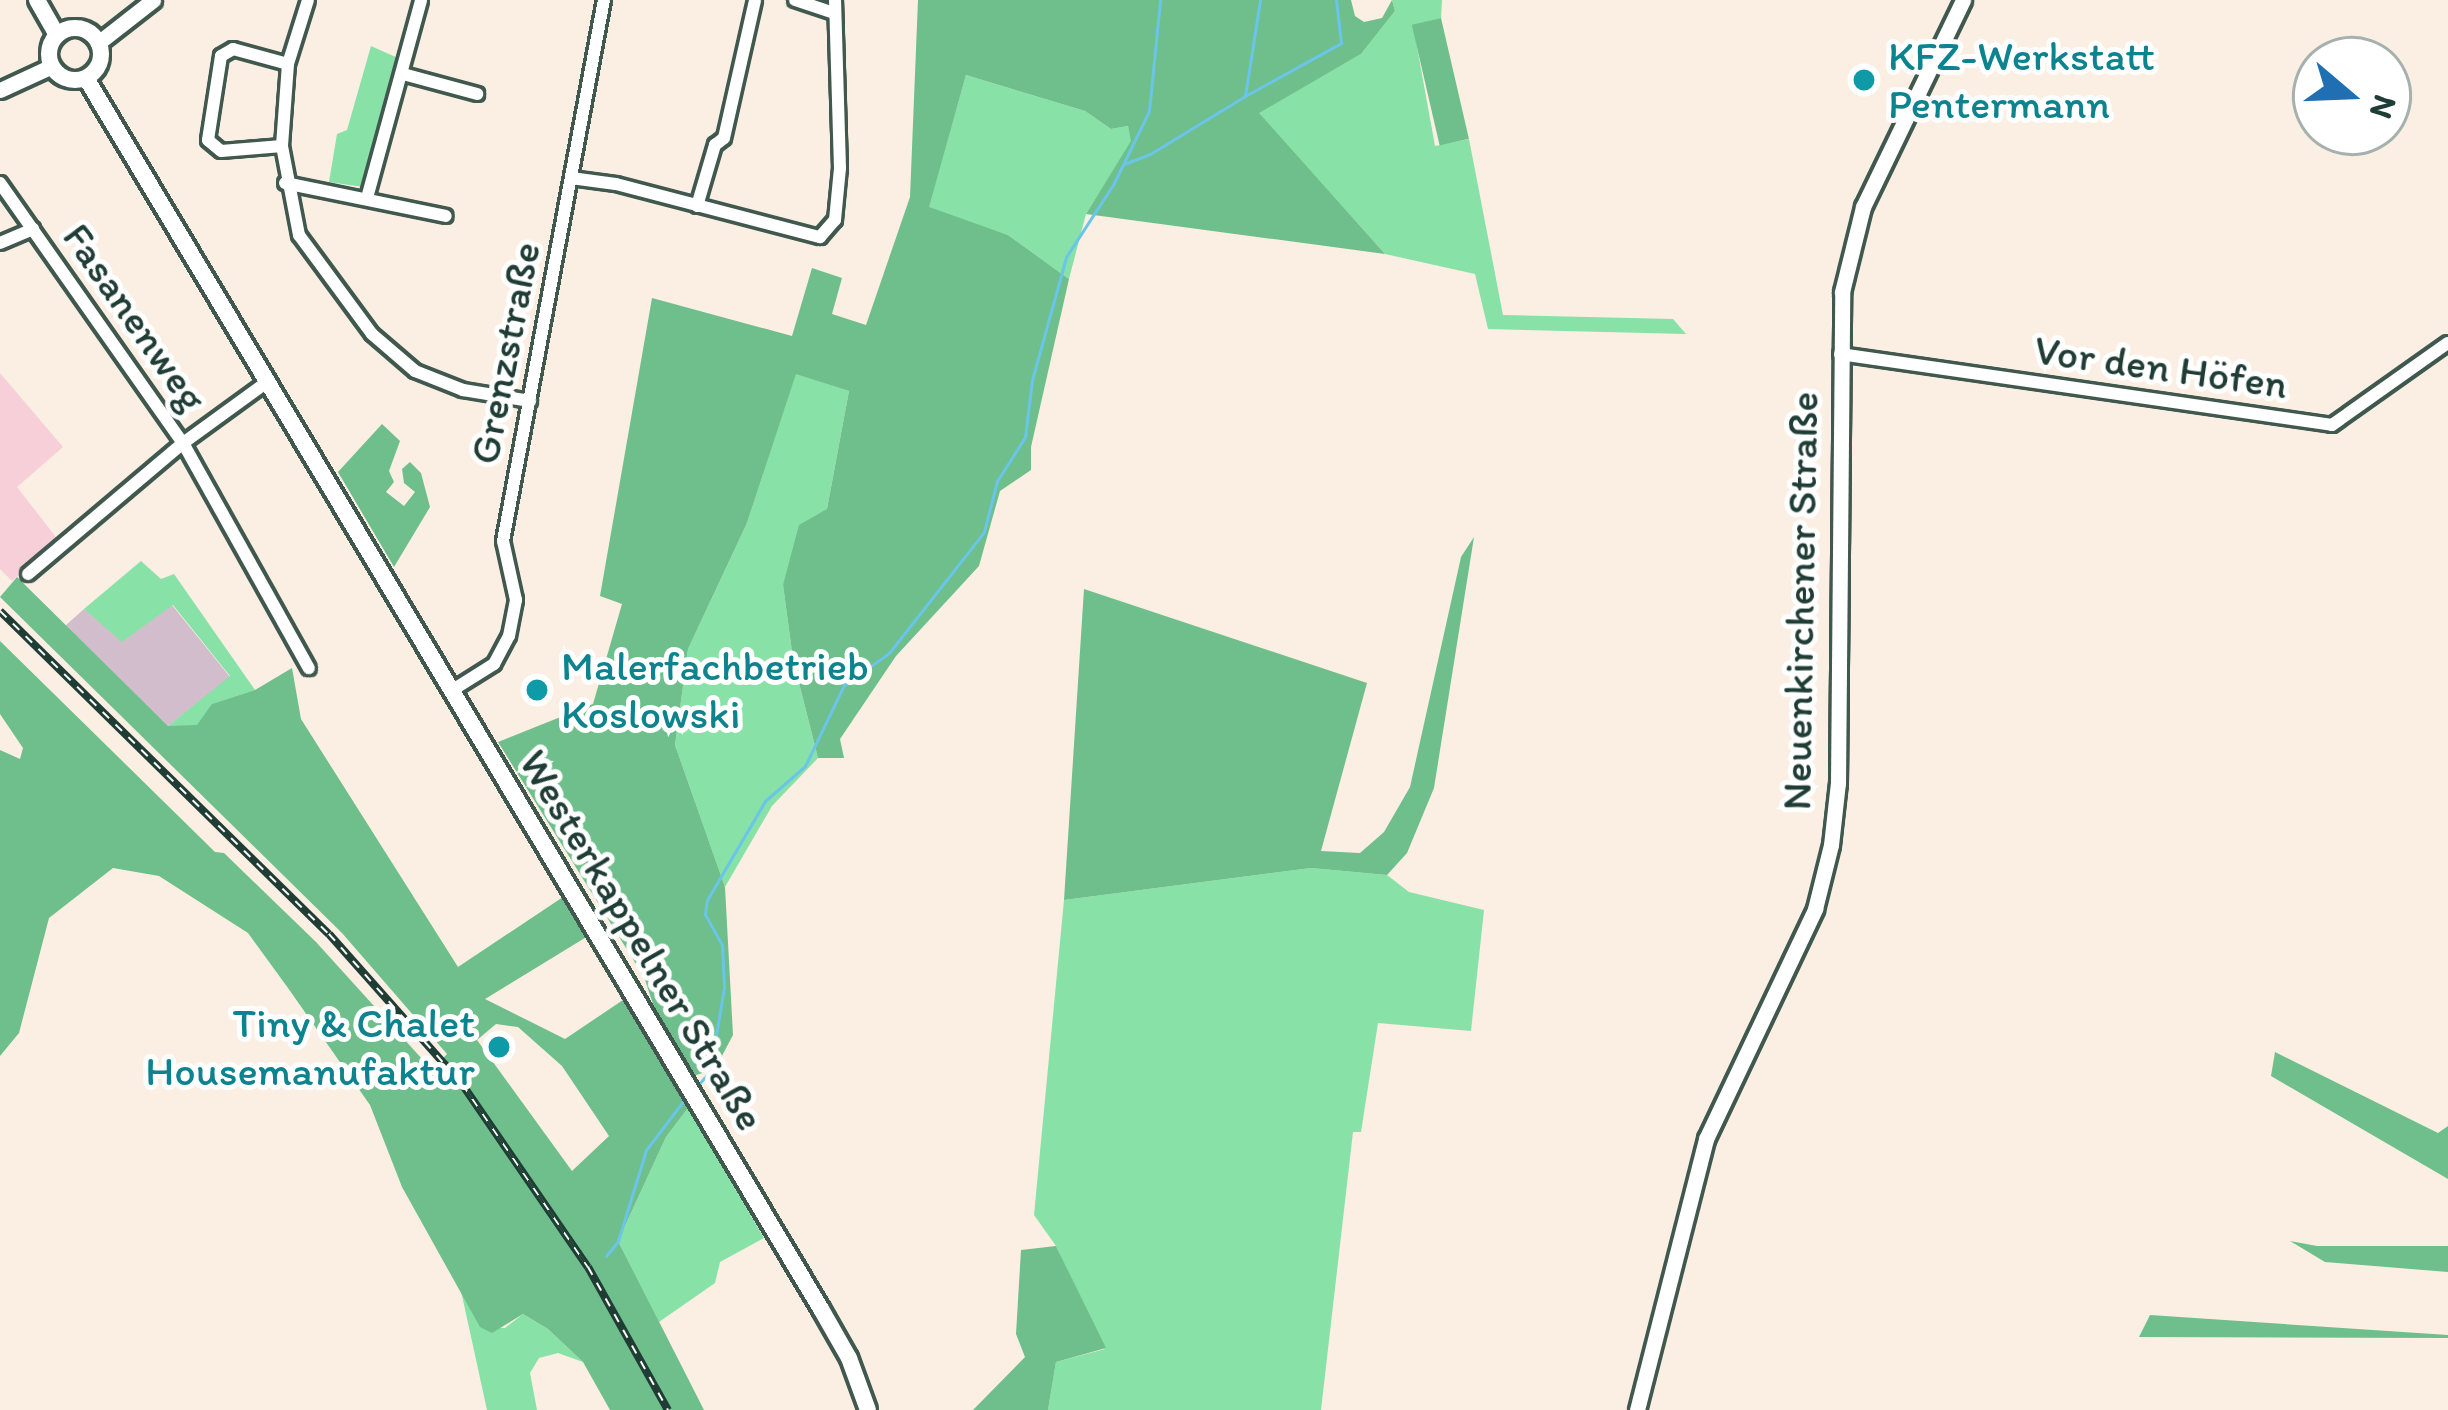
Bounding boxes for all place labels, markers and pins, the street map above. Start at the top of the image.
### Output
place label: KFZ-Werkstatt Pentermann [1888,31,2155,130]
marker: KFZ-Werkstatt Pentermann [1851,67,1877,93]
place label: Malerfachbetrieb Koslowski [561,641,869,740]
marker: Malerfachbetrieb Koslowski [524,677,550,703]
place label: Tiny & Chalet Housemanufaktur [145,998,475,1096]
marker: Tiny & Chalet Housemanufaktur [486,1034,512,1060]

